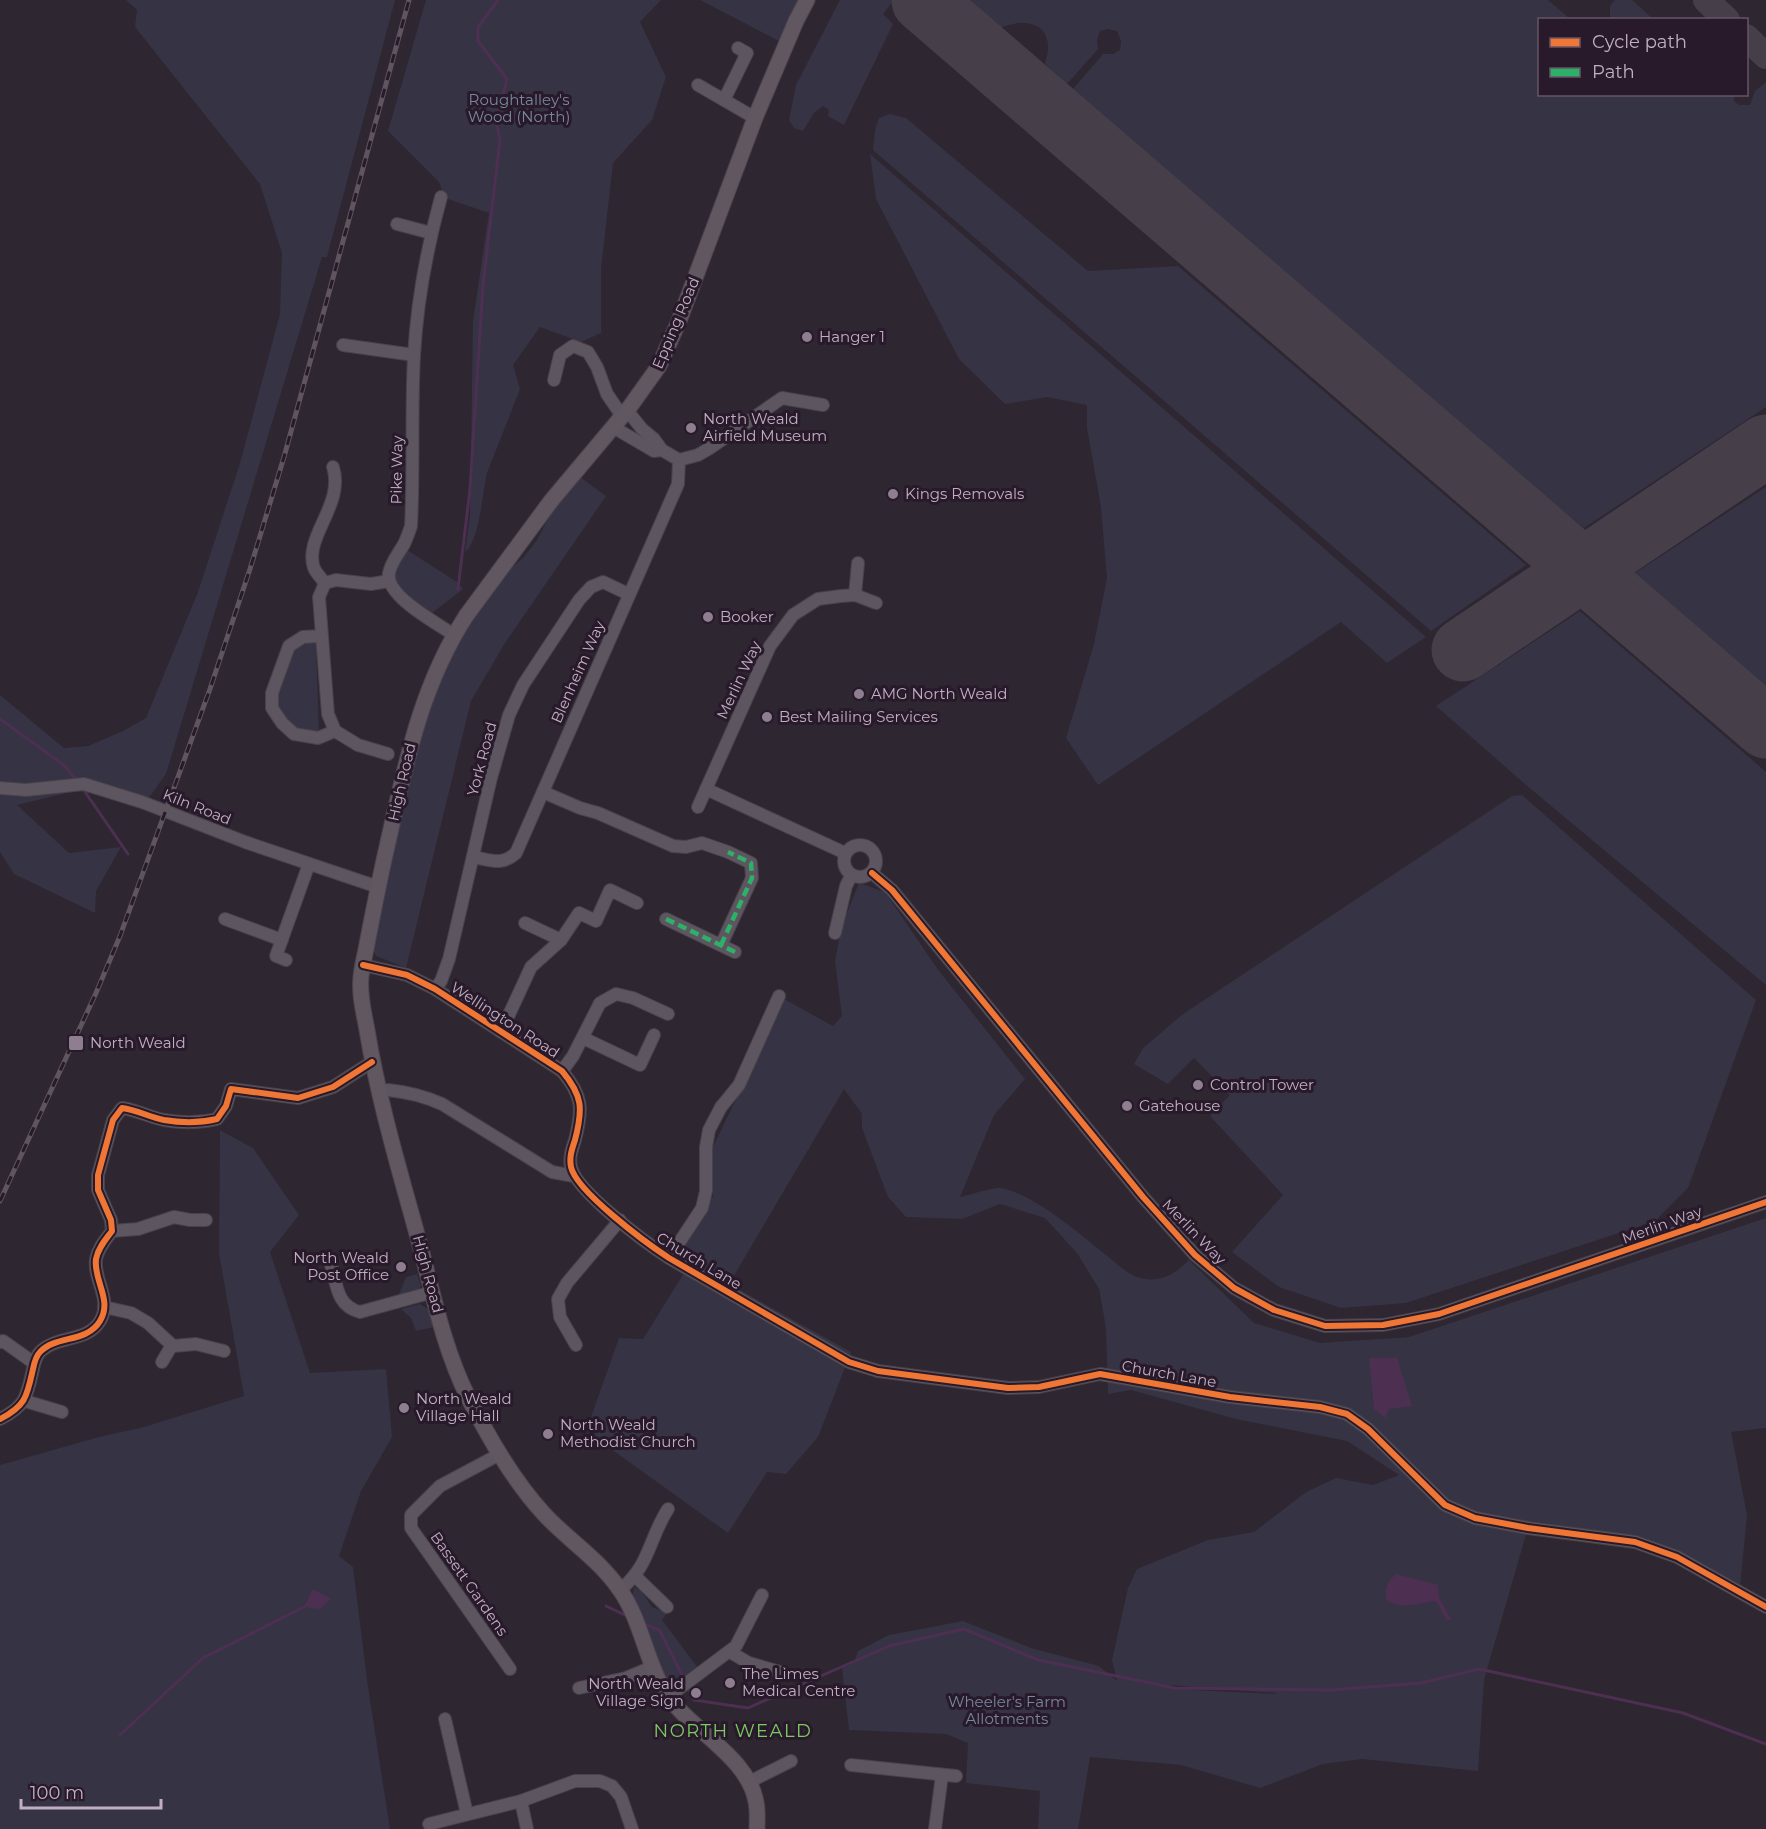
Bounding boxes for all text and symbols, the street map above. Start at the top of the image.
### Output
legend [1538,18,1748,96]
text: Cycle path [1592,31,1687,53]
text: Path [1592,61,1635,83]
park label: Roughtalley's Wood (North) [468,90,570,126]
street label: Epping Road [648,274,703,372]
place label: Hanger 1 [819,327,885,346]
marker: Hanger 1 [800,330,814,344]
place label: North Weald Airfield Museum [703,409,827,445]
marker: North Weald Airfield Museum [684,421,698,435]
street label: Pike Way [386,434,407,505]
place label: Kings Removals [905,484,1024,503]
marker: Kings Removals [886,487,900,501]
place label: Booker [720,607,774,626]
marker: Booker [701,610,715,624]
street label: Blenheim Way [546,617,609,726]
street label: Merlin Way [712,637,765,722]
place label: AMG North Weald [871,684,1007,703]
marker: AMG North Weald [852,687,866,701]
place label: Best Mailing Services [779,707,938,726]
marker: Best Mailing Services [760,710,774,724]
street label: York Road [462,720,501,798]
street label: High Road [383,741,420,823]
street label: Kiln Road [160,784,234,829]
street label: Wellington Road [447,977,563,1062]
place label: North Weald [90,1033,186,1052]
marker: North Weald [67,1034,85,1052]
place label: Control Tower [1210,1075,1314,1094]
marker: Control Tower [1191,1078,1205,1092]
place label: Gatehouse [1139,1096,1220,1115]
marker: Gatehouse [1120,1099,1134,1113]
street label: Merlin Way [1158,1195,1231,1269]
street label: Merlin Way [1619,1201,1705,1248]
street label: Church Lane [653,1228,745,1293]
street label: High Road [409,1233,448,1315]
place label: North Weald Post Office [293,1248,389,1284]
marker: North Weald Post Office [394,1260,408,1274]
street label: Church Lane [1120,1356,1218,1391]
place label: North Weald Village Hall [416,1389,512,1425]
marker: North Weald Village Hall [397,1401,411,1415]
place label: North Weald Methodist Church [560,1415,696,1451]
marker: North Weald Methodist Church [541,1427,555,1441]
street label: Bassett Gardens [426,1528,512,1639]
place label: The Limes Medical Centre [742,1664,855,1700]
place label: North Weald Village Sign [588,1674,684,1710]
marker: The Limes Medical Centre [723,1676,737,1690]
marker: North Weald Village Sign [689,1686,703,1700]
park label: Wheeler's Farm Allotments [948,1692,1066,1728]
district label: NORTH WEALD [654,1720,812,1742]
scale bar [21,1772,160,1810]
text: 100 m [30,1782,84,1804]

